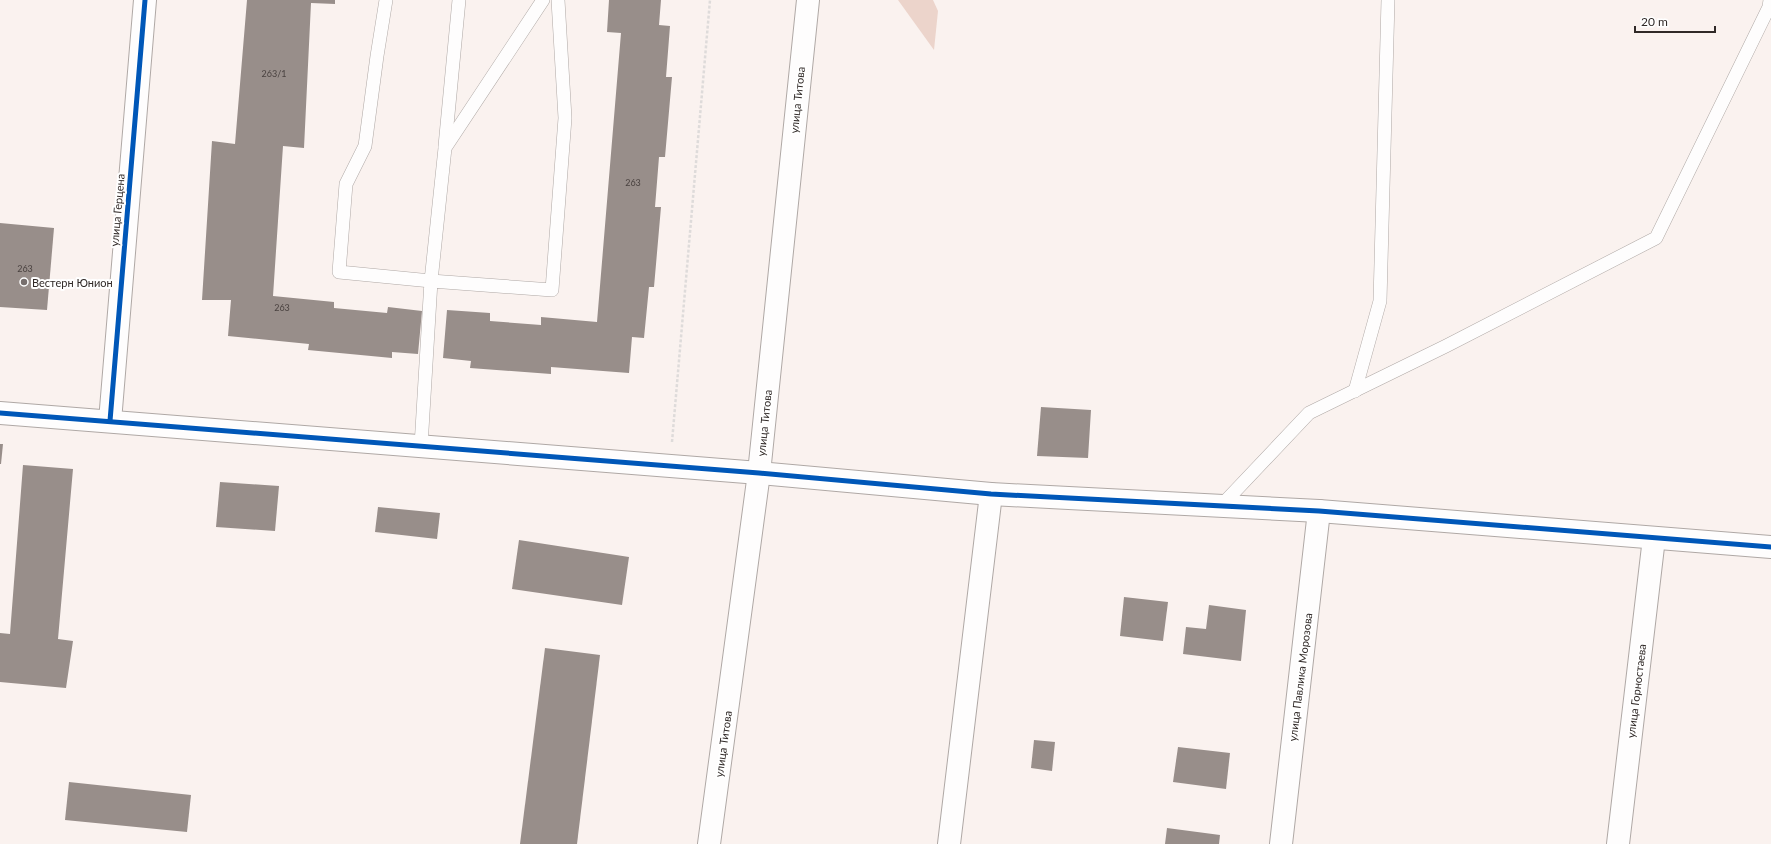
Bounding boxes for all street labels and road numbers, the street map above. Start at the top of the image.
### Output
street label: улица Титова [787,66,807,134]
street label: улица Герцена [107,173,127,247]
street label: улица Титова [754,389,774,457]
street label: улица Павлика Морозова [1286,612,1314,742]
street label: улица Горностаева [1624,643,1648,739]
street label: улица Титова [712,710,734,778]

